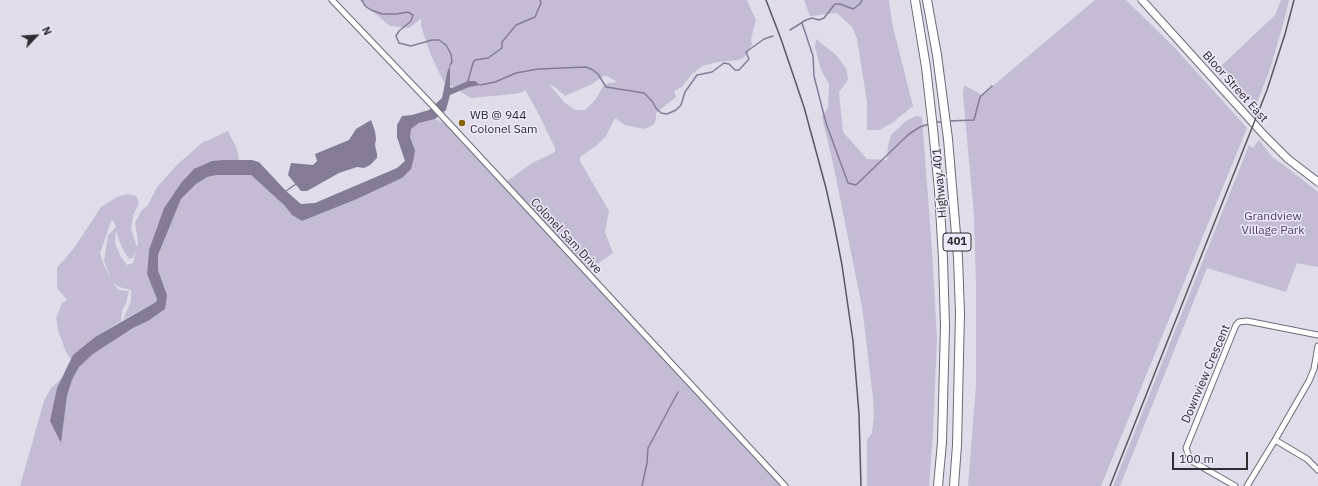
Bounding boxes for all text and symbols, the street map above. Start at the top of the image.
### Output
north arrow [16,16,56,56]
text: N [39,24,55,37]
street label: Bloor Street East [1199,48,1271,126]
place label: WB @ 944 Colonel Sam [470,109,538,137]
marker: WB @ 944 Colonel Sam [457,118,467,128]
street label: Highway 401 [930,147,950,219]
street label: Colonel Sam Drive [527,195,605,277]
park label: Grandview Village Park [1241,210,1305,238]
road number: 401 [943,233,971,251]
street label: Downview Crescent [1179,322,1233,426]
scale bar [1174,444,1250,470]
text: 100 m [1179,451,1214,466]

